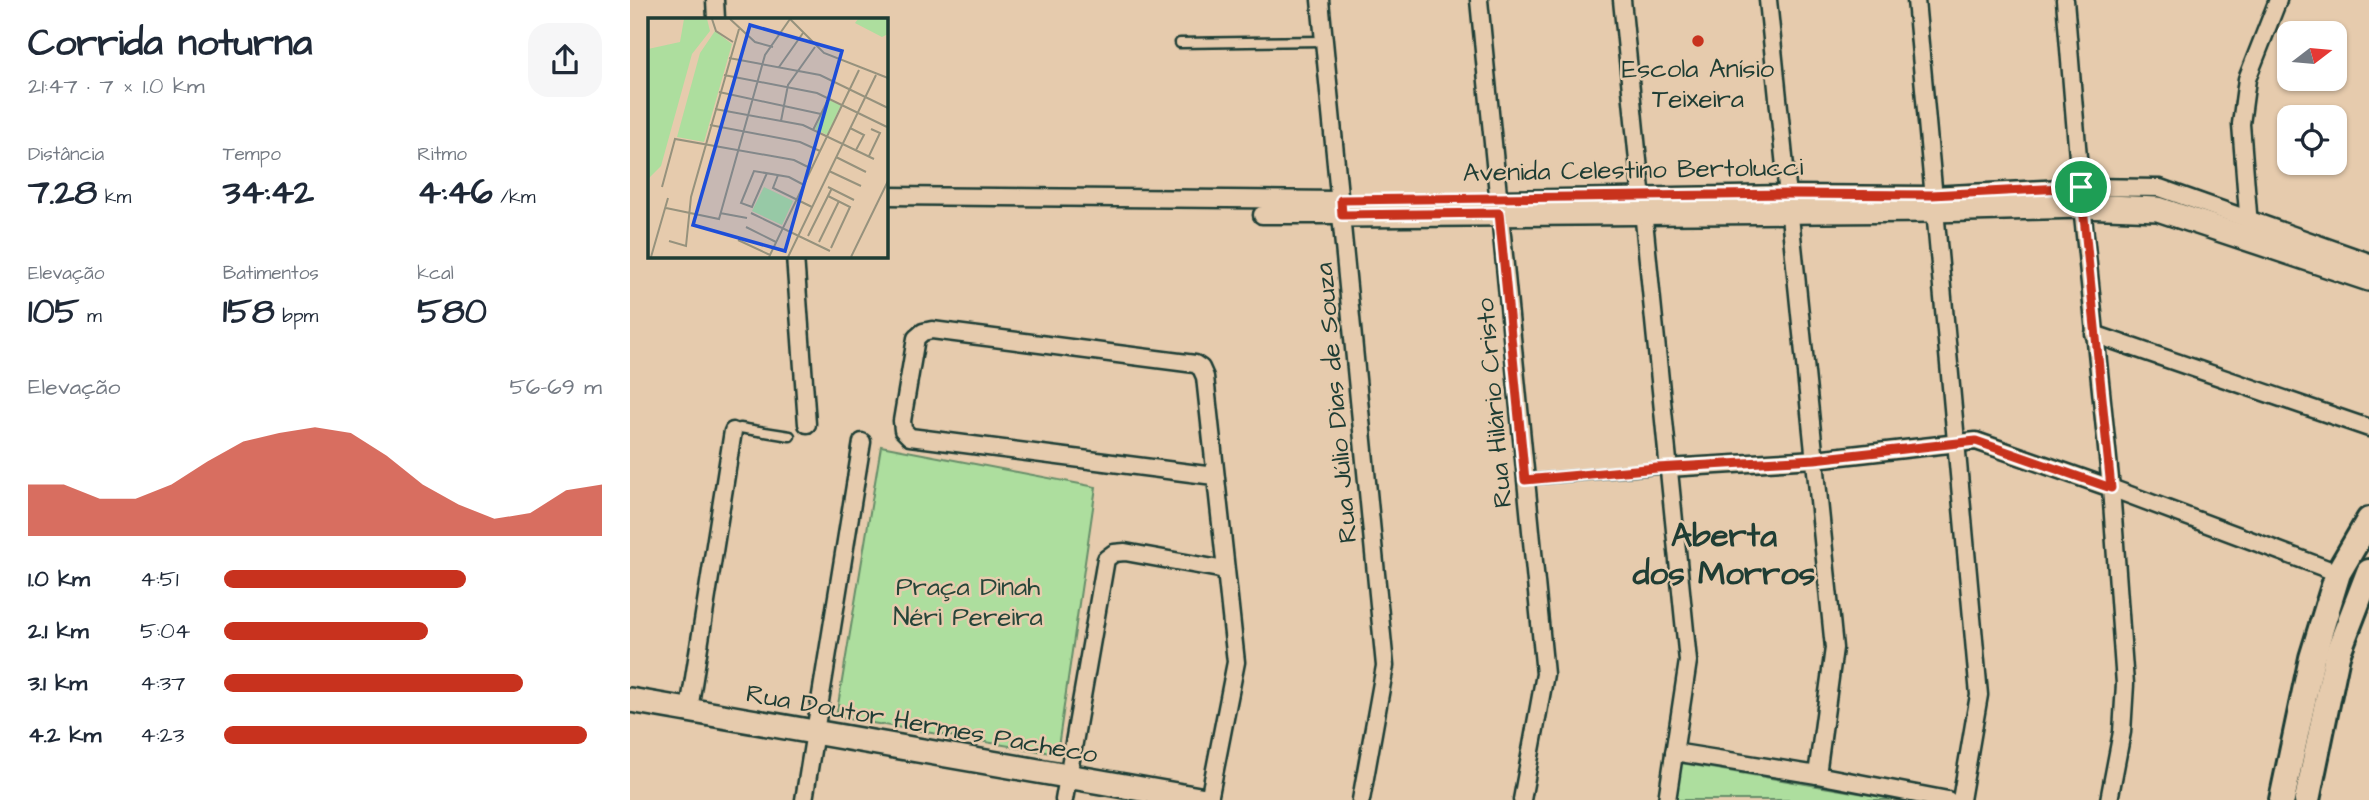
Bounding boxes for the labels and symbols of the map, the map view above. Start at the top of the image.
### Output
inset map [648,18,887,257]
north arrow [2277,21,2347,91]
marker: Escola Anísio Teixeira [1690,33,1706,49]
place label: Escola Anísio Teixeira [1622,51,1775,117]
street label: Avenida Celestino Bertolucci [1463,149,1804,191]
pin [2051,157,2111,217]
street label: Rua Júlio Dias de Souza [1306,261,1366,545]
street label: Rua Hilário Cristo [1467,296,1521,509]
district label: Aberta dos Morros [1632,513,1815,597]
park label: Praça Dinah Néri Pereira [893,569,1043,635]
street label: Rua Doutor Hermes Pacheco [743,675,1101,773]

